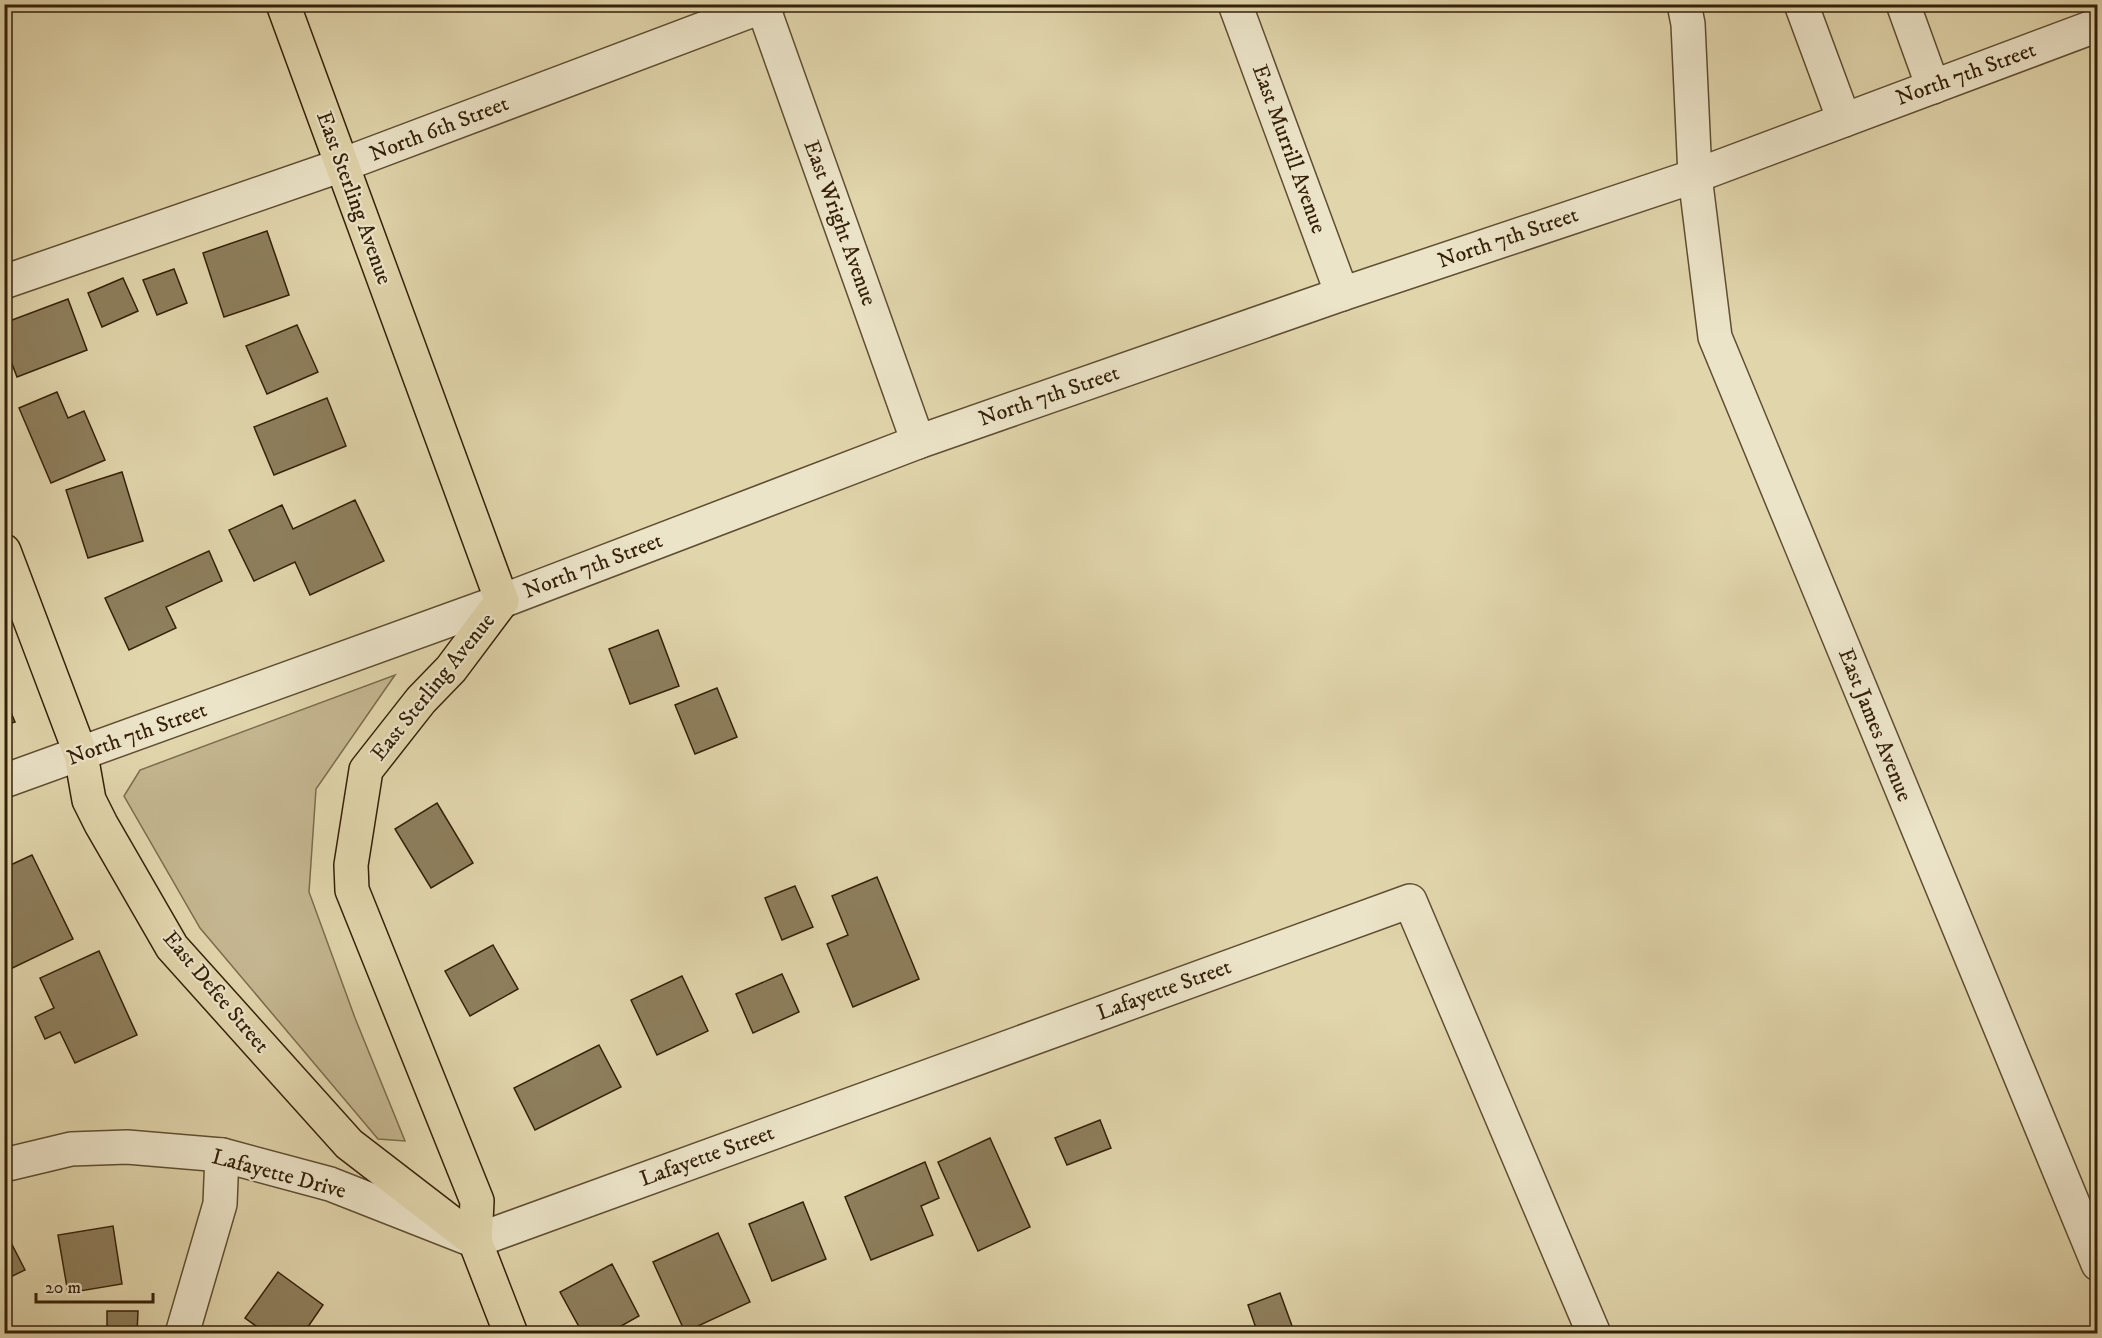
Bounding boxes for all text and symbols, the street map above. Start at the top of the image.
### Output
street label: North 7th Street [1892,36,2040,112]
street label: East Murrill Avenue [1246,61,1332,237]
street label: North 6th Street [366,90,512,168]
street label: East Sterling Avenue [310,108,398,288]
street label: East Wright Avenue [798,137,882,309]
street label: North 7th Street [1434,201,1582,275]
street label: North 7th Street [975,359,1123,433]
street label: North 7th Street [520,527,666,605]
street label: East Sterling Avenue [365,608,501,766]
street label: East James Avenue [1832,644,1918,806]
street label: North 7th Street [63,696,211,772]
street label: East Defee Street [157,925,275,1059]
street label: Lafayette Street [1093,953,1235,1027]
street label: Lafayette Street [636,1119,778,1193]
street label: Lafayette Drive [209,1143,349,1205]
scale bar [36,1266,153,1304]
text: 20 m [45,1277,81,1299]

